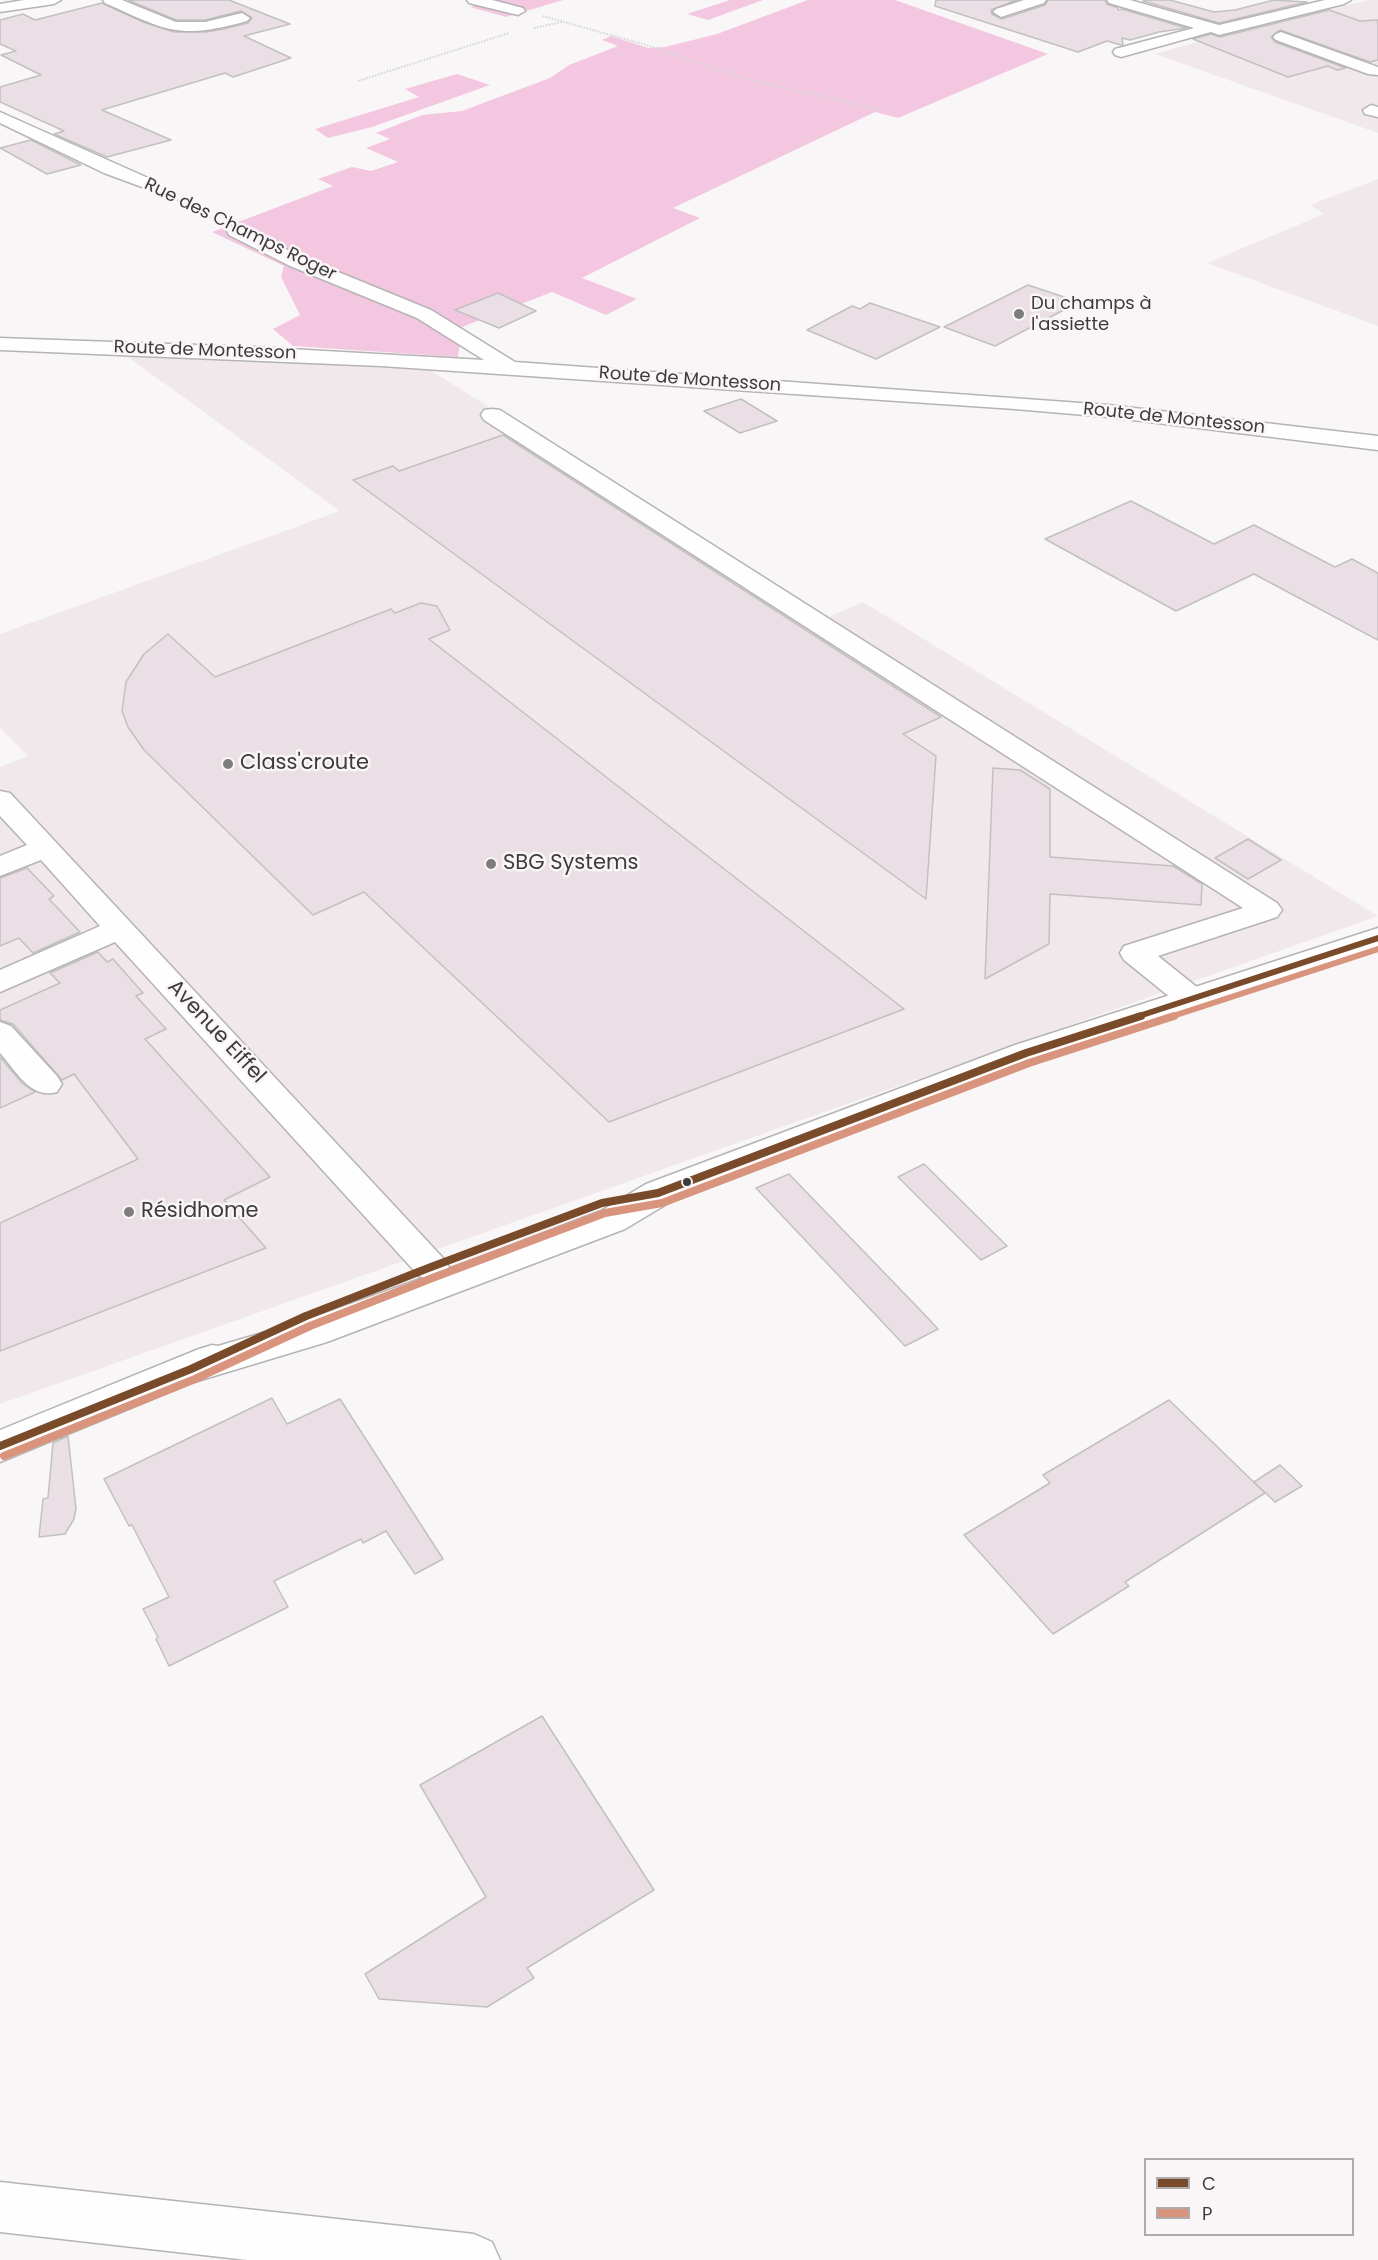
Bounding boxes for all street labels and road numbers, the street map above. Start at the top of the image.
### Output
street label: Rue des Champs Roger [140,174,340,286]
street label: Route de Montesson [113,337,297,365]
street label: Route de Montesson [598,363,782,397]
street label: Route de Montesson [1082,399,1266,439]
street label: Avenue Eiffel [162,975,270,1089]

